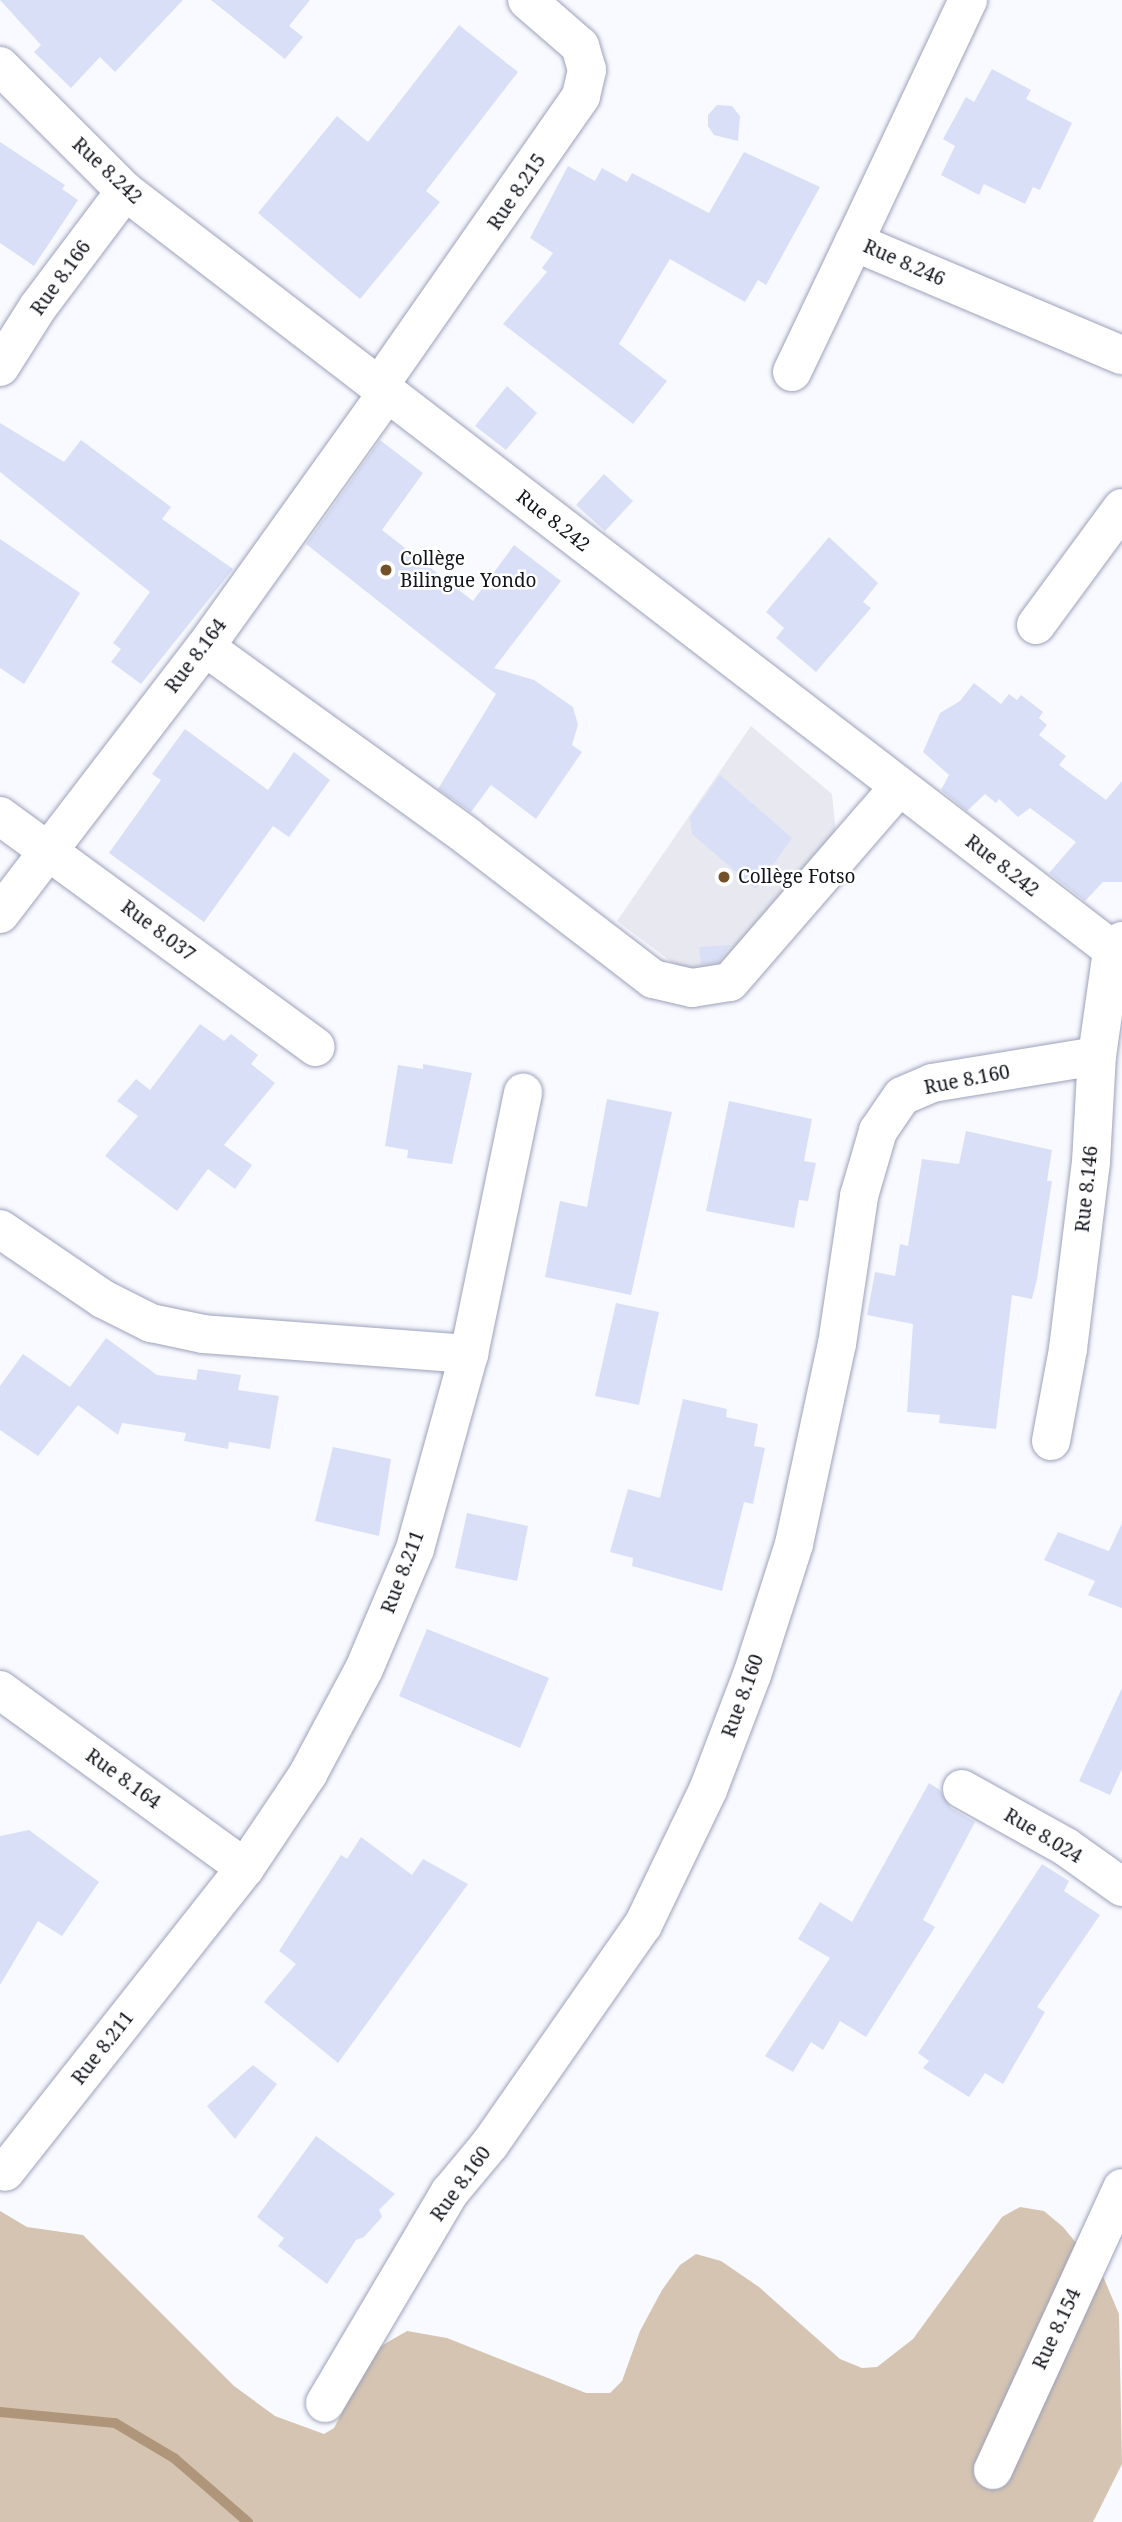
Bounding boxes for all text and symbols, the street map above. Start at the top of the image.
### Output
street label: Rue 8.242 [67,133,147,209]
street label: Rue 8.215 [483,150,551,234]
street label: Rue 8.246 [860,235,948,291]
street label: Rue 8.166 [26,236,96,320]
street label: Rue 8.242 [512,485,594,557]
place label: Collège Bilingue Yondo [400,548,537,592]
marker: Collège Bilingue Yondo [378,562,394,578]
street label: Rue 8.164 [161,614,231,698]
street label: Rue 8.242 [961,830,1043,902]
place label: Collège Fotso [738,866,856,888]
marker: Collège Fotso [716,869,732,885]
street label: Rue 8.037 [116,896,200,966]
street label: Rue 8.160 [922,1061,1012,1099]
street label: Rue 8.146 [1071,1145,1103,1233]
street label: Rue 8.211 [377,1527,429,1617]
street label: Rue 8.160 [717,1651,769,1741]
street label: Rue 8.164 [81,1744,165,1814]
street label: Rue 8.024 [1000,1804,1086,1868]
street label: Rue 8.211 [67,2007,139,2089]
street label: Rue 8.160 [426,2142,496,2226]
street label: Rue 8.154 [1028,2285,1086,2373]

